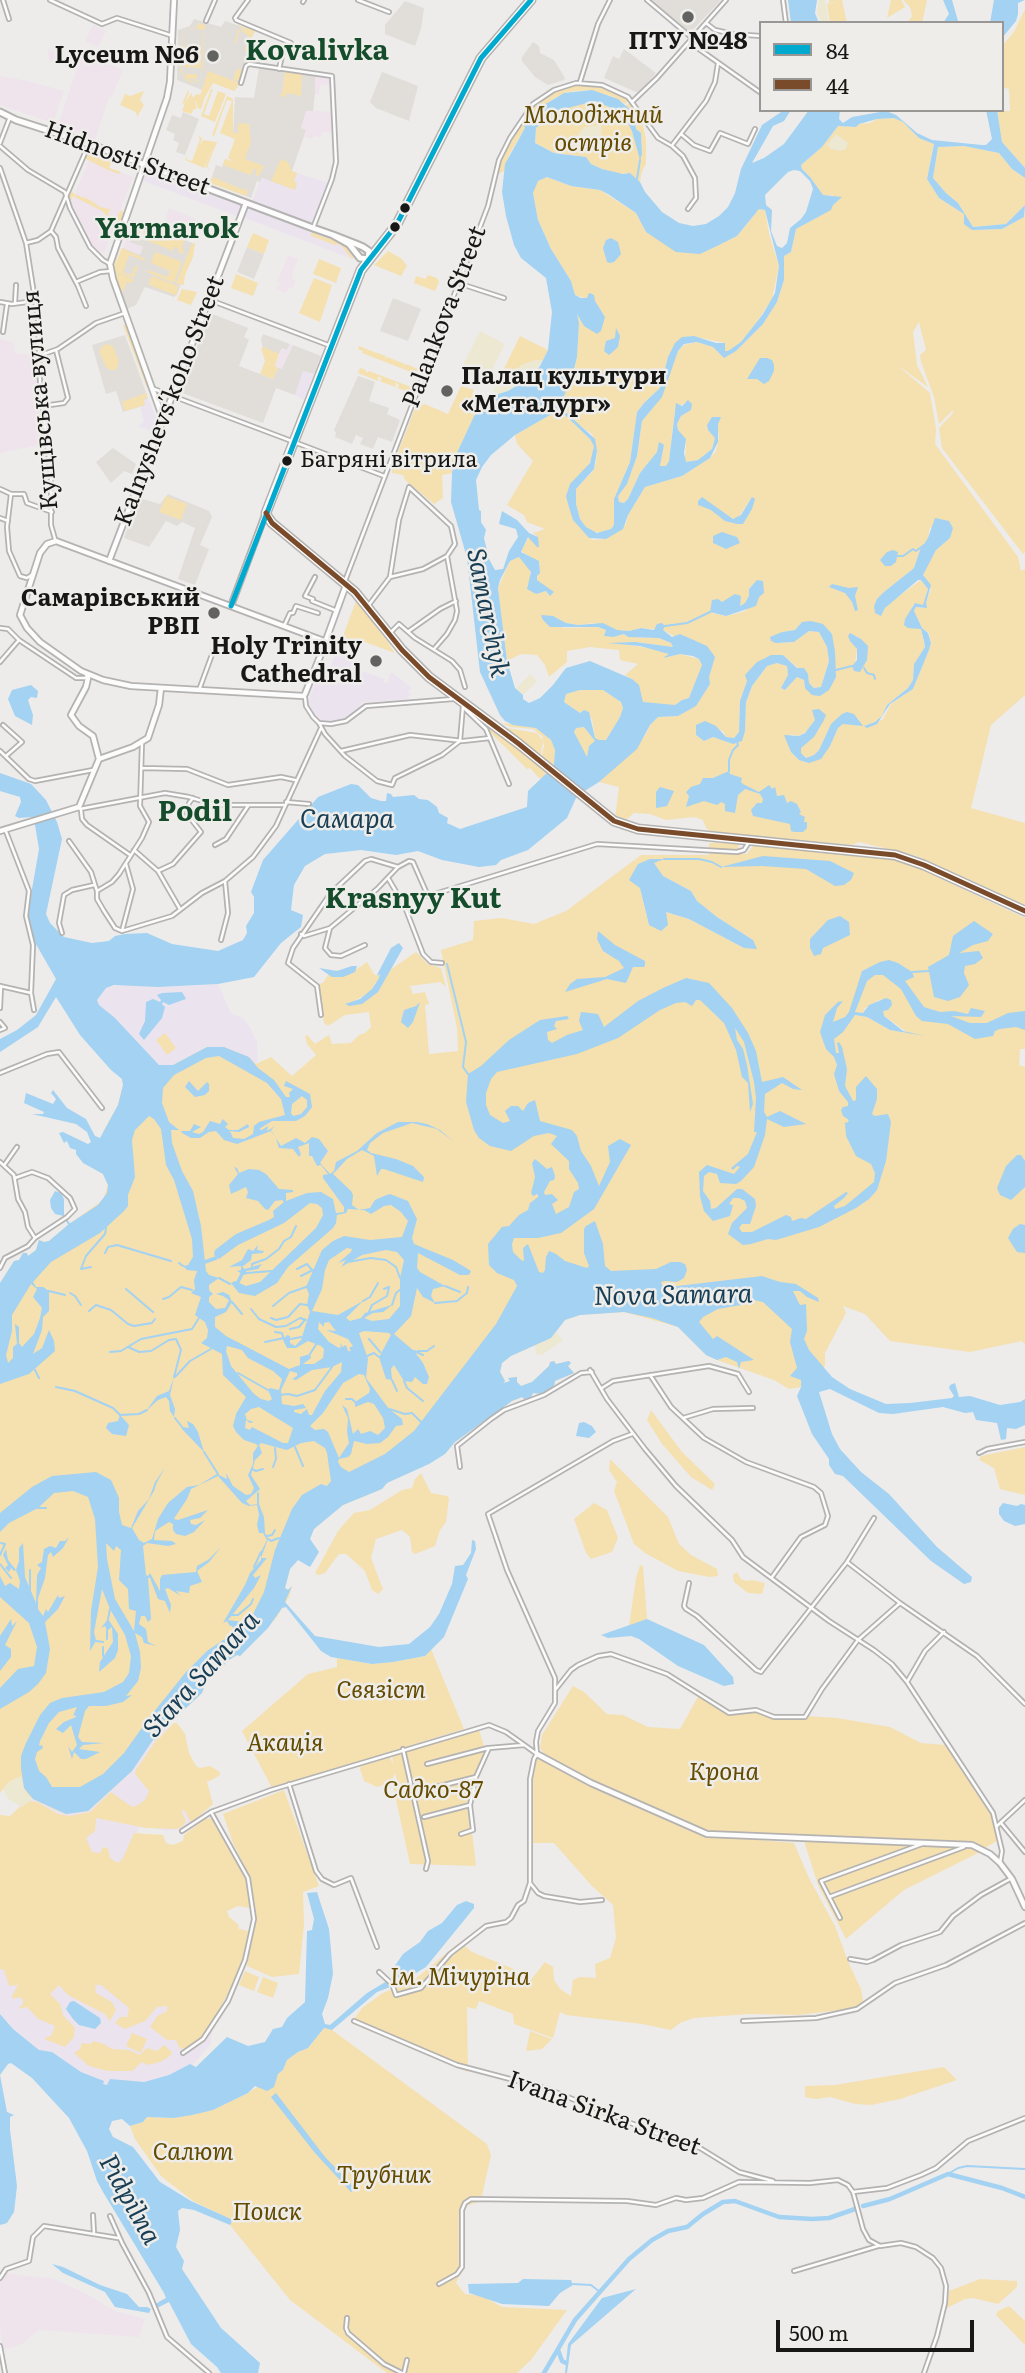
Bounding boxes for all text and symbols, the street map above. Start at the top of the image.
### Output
marker: ПТУ №48 [680,9,696,25]
legend [759,21,1004,112]
place label: ПТУ №48 [628,28,748,56]
text: 84 [826,34,849,65]
district label: Kovalivka [245,35,389,69]
place label: Lyceum №6 [55,42,199,70]
marker: Lyceum №6 [205,48,221,64]
text: 44 [826,69,849,100]
park label: Молодіжний острів [523,102,663,158]
street label: Hidnosti Street [40,116,214,202]
unlabelled marker [398,201,412,215]
district label: Yarmarok [95,213,239,247]
unlabelled marker [388,220,402,234]
street label: Palankova Street [397,222,493,412]
street label: Kalnyshevsʹkoho Street [109,272,231,530]
street label: Кущівська вулиця [17,289,65,511]
place label: Палац культури «Металург» [461,363,666,419]
marker: Палац культури «Металург» [439,383,455,399]
place label: Багряні вітрила [300,448,477,474]
marker: Багряні вітрила [280,454,294,468]
water label: Samarchyk [459,546,515,680]
place label: Самарівський РВП [21,585,200,641]
marker: Самарівський РВП [206,605,222,621]
place label: Holy Trinity Cathedral [210,633,362,689]
marker: Holy Trinity Cathedral [368,653,384,669]
district label: Podil [158,796,232,830]
water label: Самара [300,804,394,836]
district label: Krasnyy Kut [325,883,501,917]
water label: Nova Samara [593,1279,753,1313]
water label: Stara Samara [137,1606,267,1744]
park label: Связіст [336,1677,426,1705]
park label: Акація [247,1730,323,1758]
park label: Крона [689,1759,759,1787]
park label: Садко-87 [383,1777,483,1805]
park label: Ім. Мічуріна [390,1964,530,1992]
street label: Ivana Sirka Street [504,2066,704,2162]
park label: Салют [153,2139,233,2167]
water label: Pidpilna [92,2150,166,2250]
park label: Трубник [337,2162,431,2190]
park label: Поиск [232,2199,302,2227]
scale bar [780,2306,978,2350]
text: 500 m [789,2316,849,2347]

